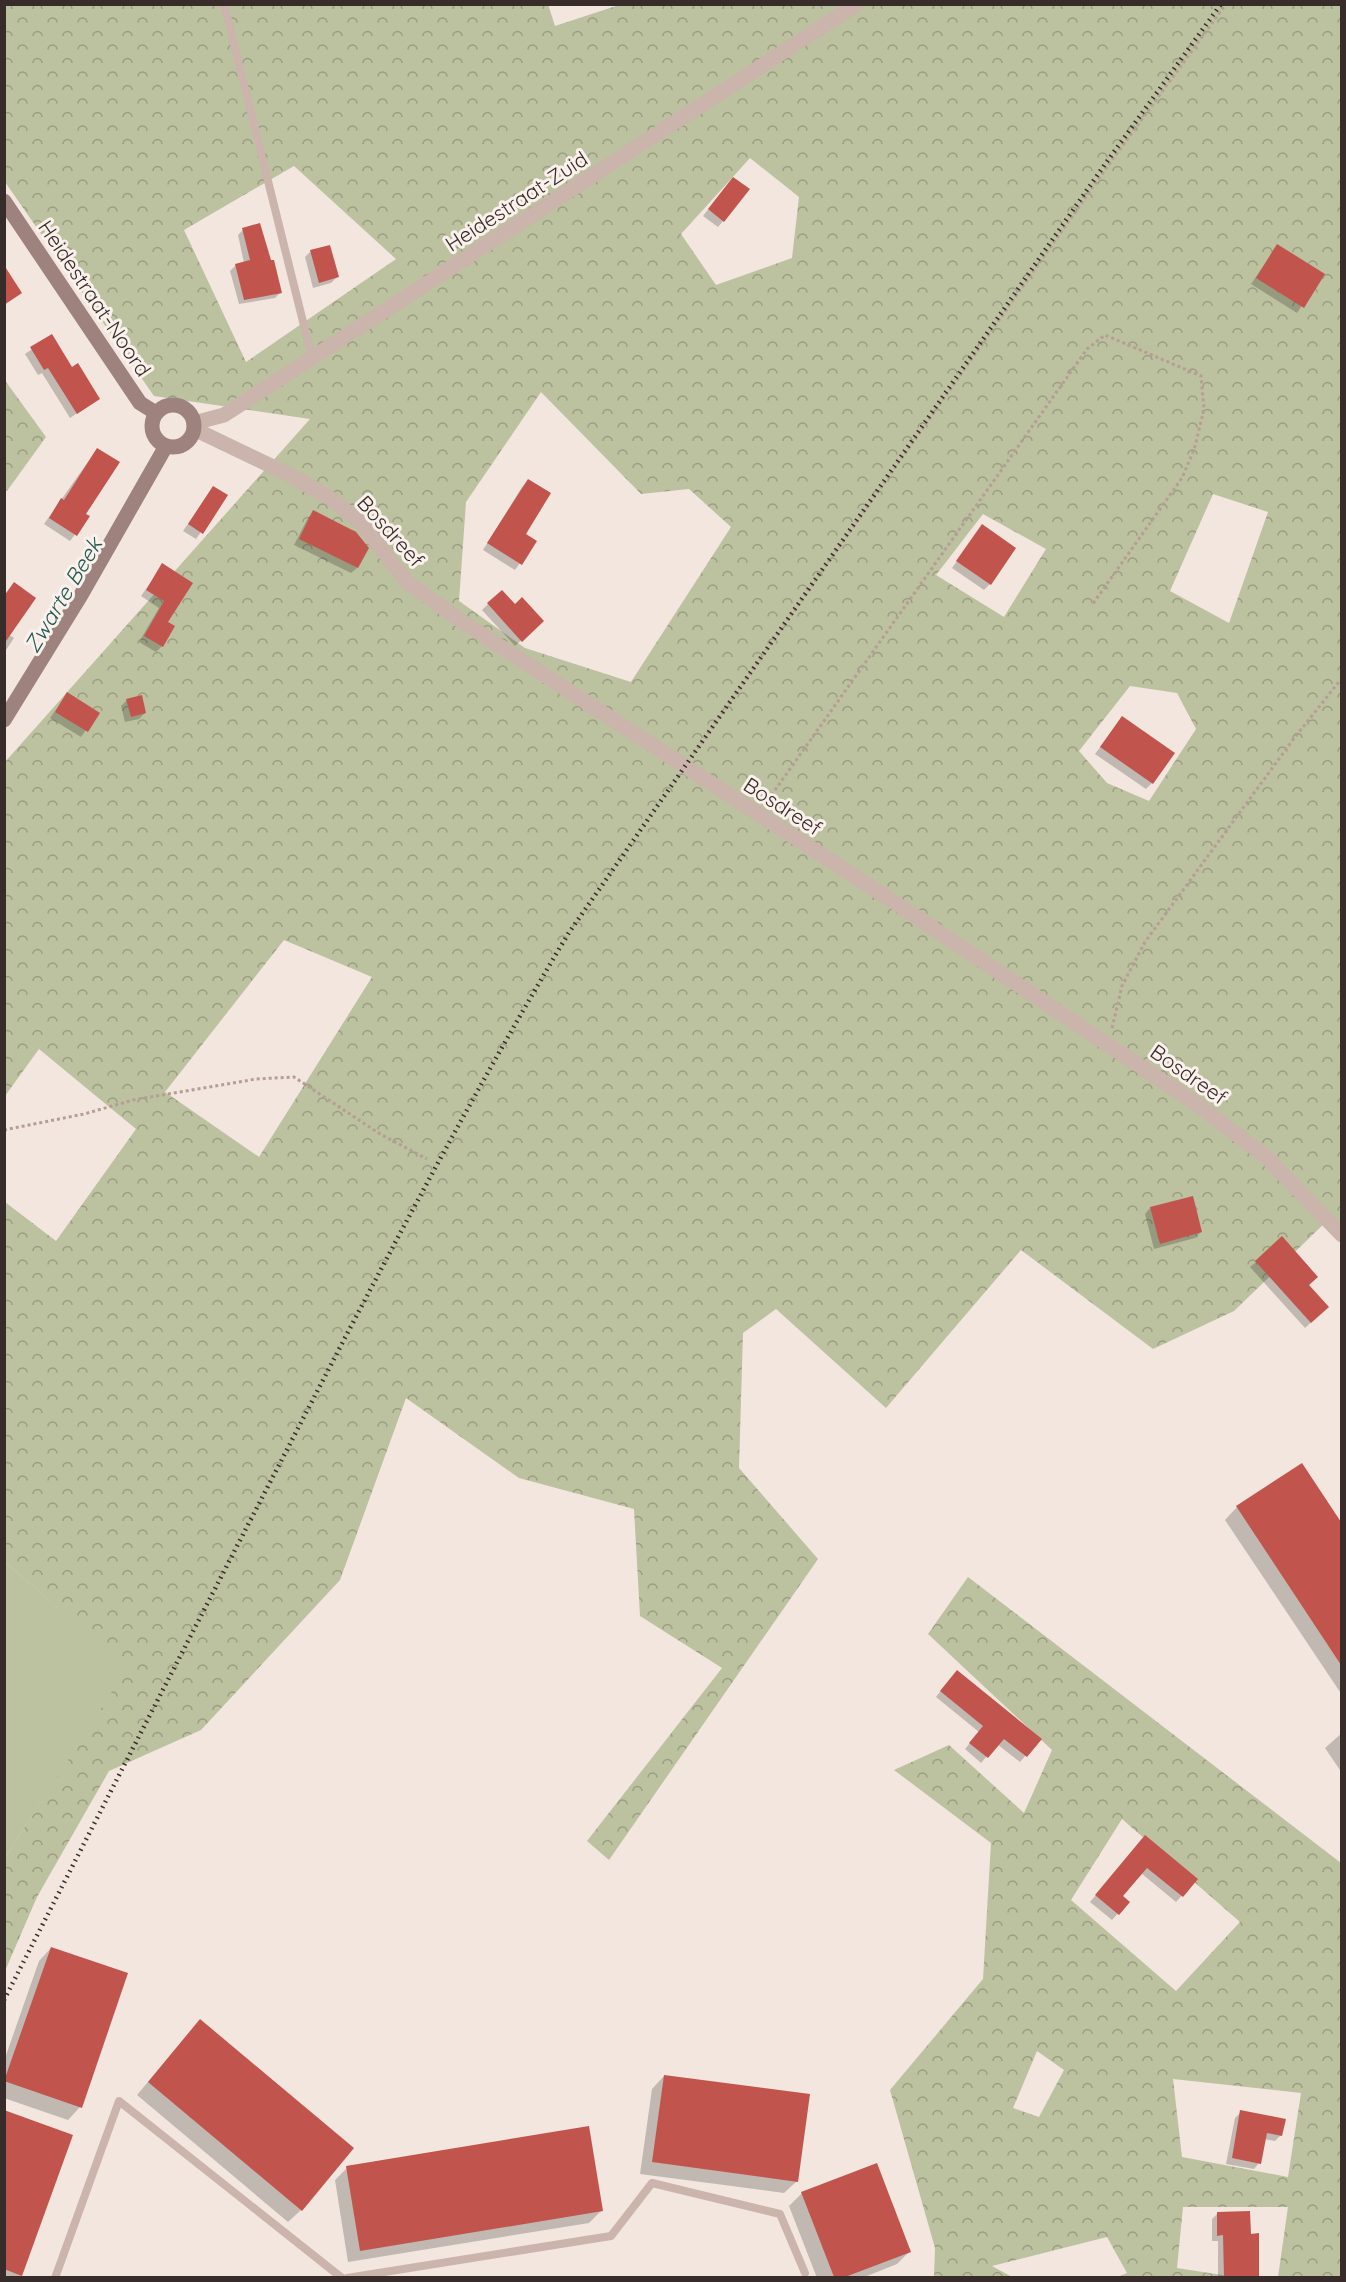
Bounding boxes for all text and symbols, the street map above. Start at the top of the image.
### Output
street label: Heidestraat-Zuid [440,145,592,257]
street label: Heidestraat-Noord [33,215,157,381]
street label: Bosdreef [352,490,430,573]
water label: Zwarte Beek [18,530,109,658]
street label: Bosdreef [739,771,827,841]
street label: Bosdreef [1146,1038,1233,1110]

